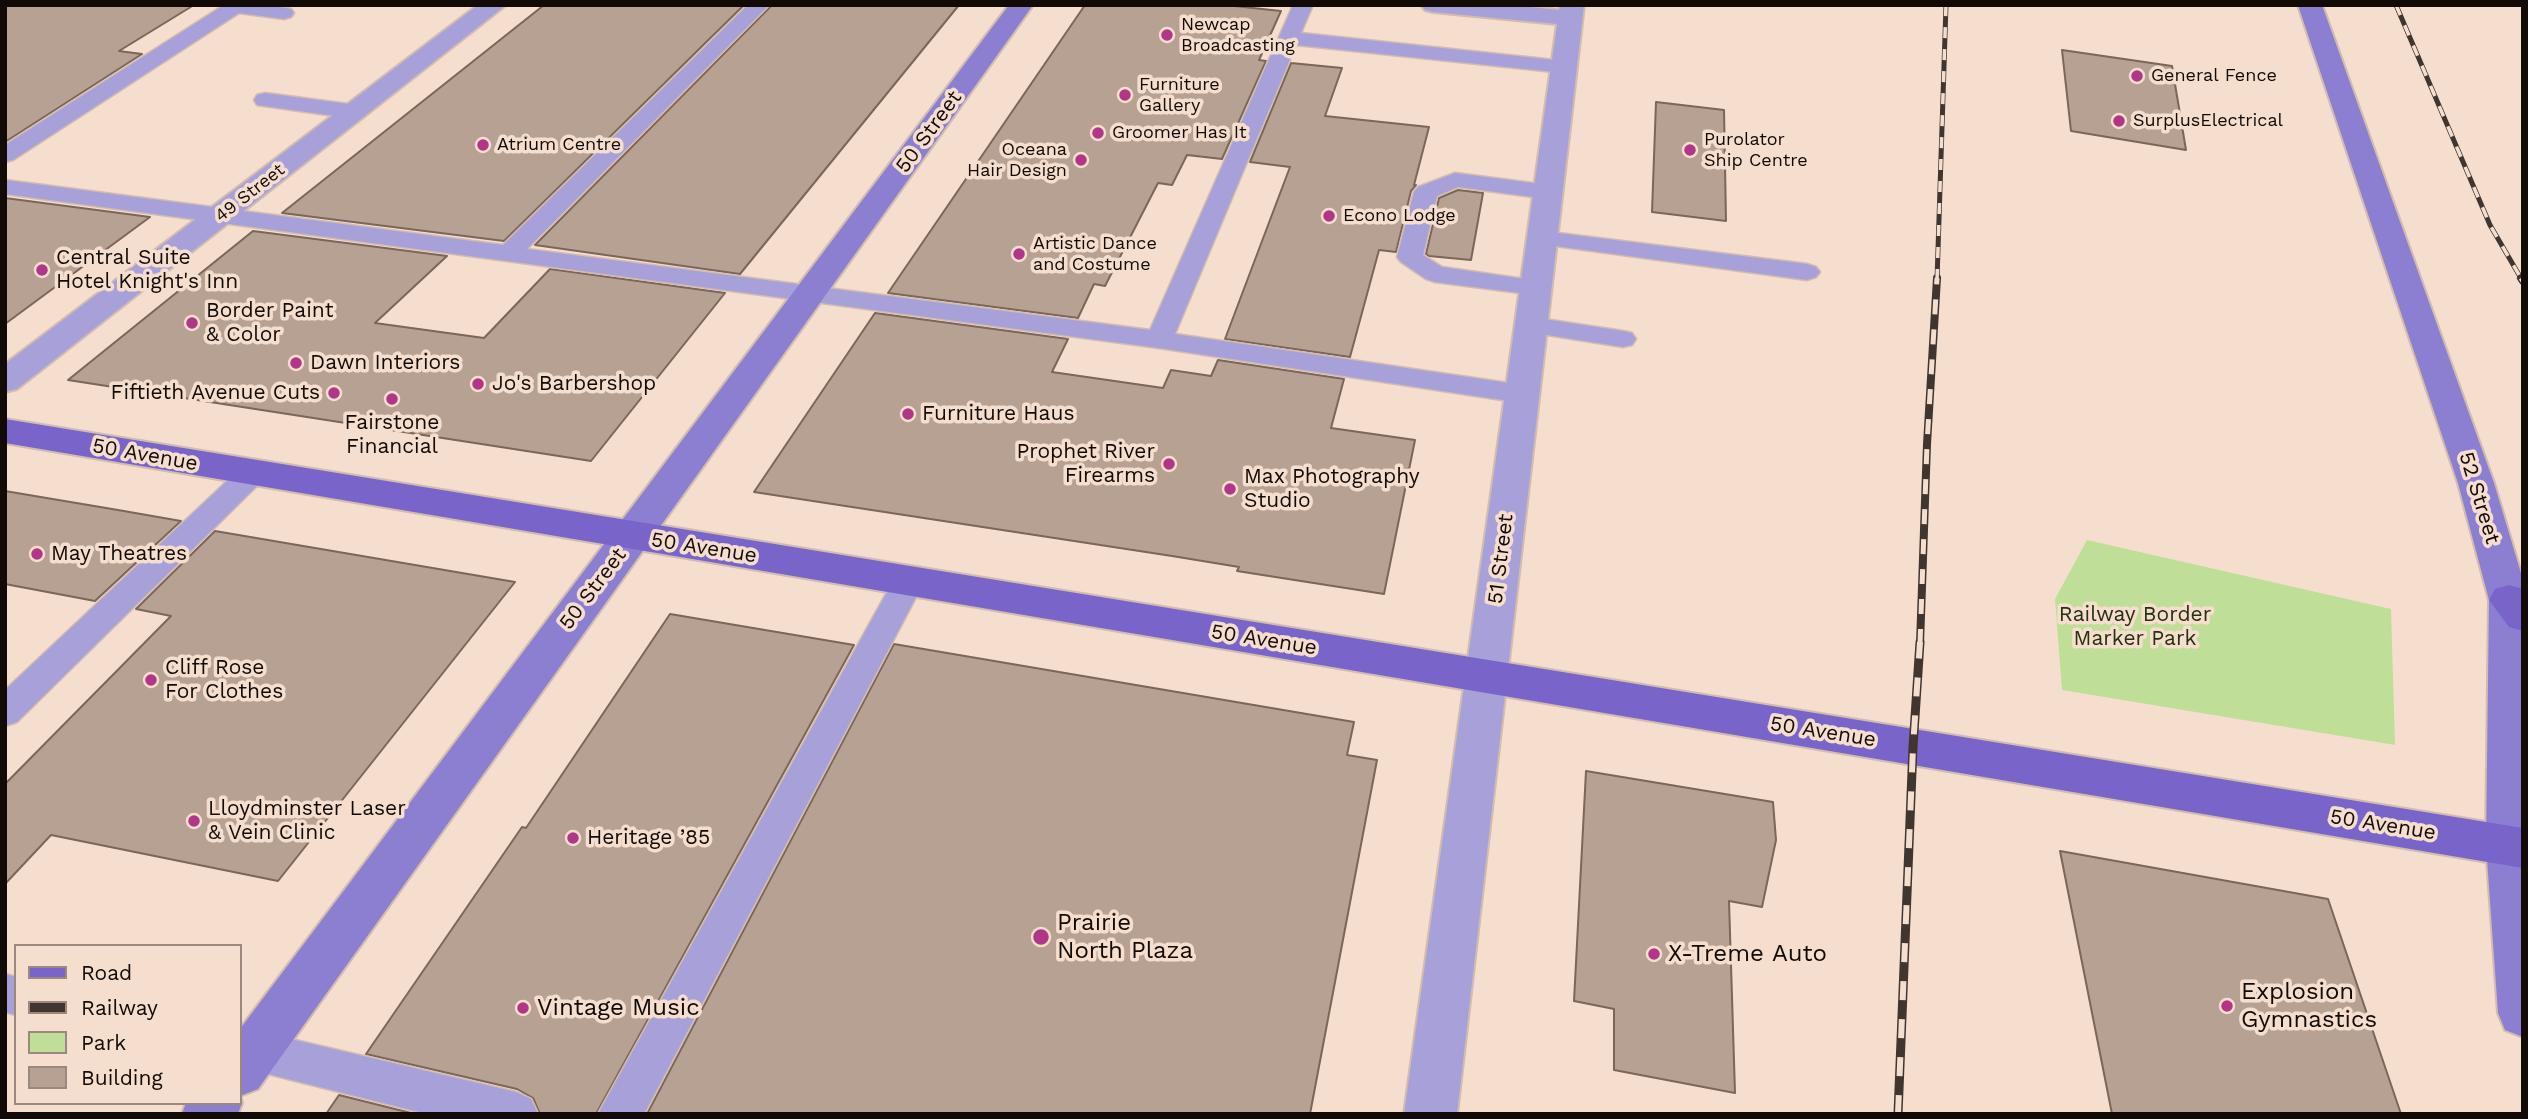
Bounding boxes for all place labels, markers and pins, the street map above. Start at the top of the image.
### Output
place label: Newcap Broadcasting [1181,14,1295,56]
marker: Newcap Broadcasting [1159,27,1175,43]
place label: General Fence [2151,65,2277,87]
marker: General Fence [2129,68,2145,84]
place label: Furniture Gallery [1139,74,1220,116]
marker: Furniture Gallery [1117,87,1133,103]
place label: SurplusElectrical [2133,110,2283,132]
marker: SurplusElectrical [2111,113,2127,129]
place label: Groomer Has It [1112,122,1246,144]
marker: Groomer Has It [1090,125,1106,141]
place label: Purolator Ship Centre [1704,129,1808,172]
place label: Atrium Centre [497,134,621,156]
marker: Atrium Centre [475,137,491,153]
place label: Oceana Hair Design [967,139,1067,182]
marker: Purolator Ship Centre [1682,142,1698,158]
marker: Oceana Hair Design [1073,152,1089,168]
place label: Econo Lodge [1343,205,1456,227]
marker: Econo Lodge [1321,208,1337,224]
place label: Artistic Dance and Costume [1033,233,1157,276]
place label: Central Suite Hotel Knight's Inn [56,245,238,295]
marker: Artistic Dance and Costume [1011,246,1027,262]
marker: Central Suite Hotel Knight's Inn [34,262,50,278]
place label: Border Paint & Color [206,298,333,348]
marker: Border Paint & Color [184,315,200,331]
place label: Dawn Interiors [310,350,460,376]
marker: Dawn Interiors [288,355,304,371]
place label: Jo's Barbershop [492,371,656,397]
marker: Jo's Barbershop [470,376,486,392]
place label: Fiftieth Avenue Cuts [111,380,320,406]
marker: Fiftieth Avenue Cuts [326,385,342,401]
marker: Fairstone Financial [384,391,400,407]
place label: Furniture Haus [922,401,1075,427]
marker: Furniture Haus [900,406,916,422]
place label: Fairstone Financial [345,410,439,460]
place label: Prophet River Firearms [1016,439,1155,489]
marker: Prophet River Firearms [1161,456,1177,472]
place label: Max Photography Studio [1244,464,1420,514]
marker: Max Photography Studio [1222,481,1238,497]
place label: May Theatres [51,541,187,567]
marker: May Theatres [29,546,45,562]
place label: Cliff Rose For Clothes [165,655,283,705]
marker: Cliff Rose For Clothes [143,672,159,688]
place label: Lloydminster Laser & Vein Clinic [208,796,406,846]
marker: Lloydminster Laser & Vein Clinic [186,813,202,829]
place label: Heritage ’85 [587,825,710,851]
marker: Heritage ’85 [565,830,581,846]
place label: Prairie North Plaza [1057,909,1193,965]
marker: Prairie North Plaza [1031,927,1051,947]
place label: X-Treme Auto [1668,940,1827,968]
marker: X-Treme Auto [1646,946,1662,962]
place label: Explosion Gymnastics [2241,978,2377,1034]
place label: Vintage Music [537,994,700,1022]
marker: Explosion Gymnastics [2219,998,2235,1014]
marker: Vintage Music [515,1000,531,1016]

